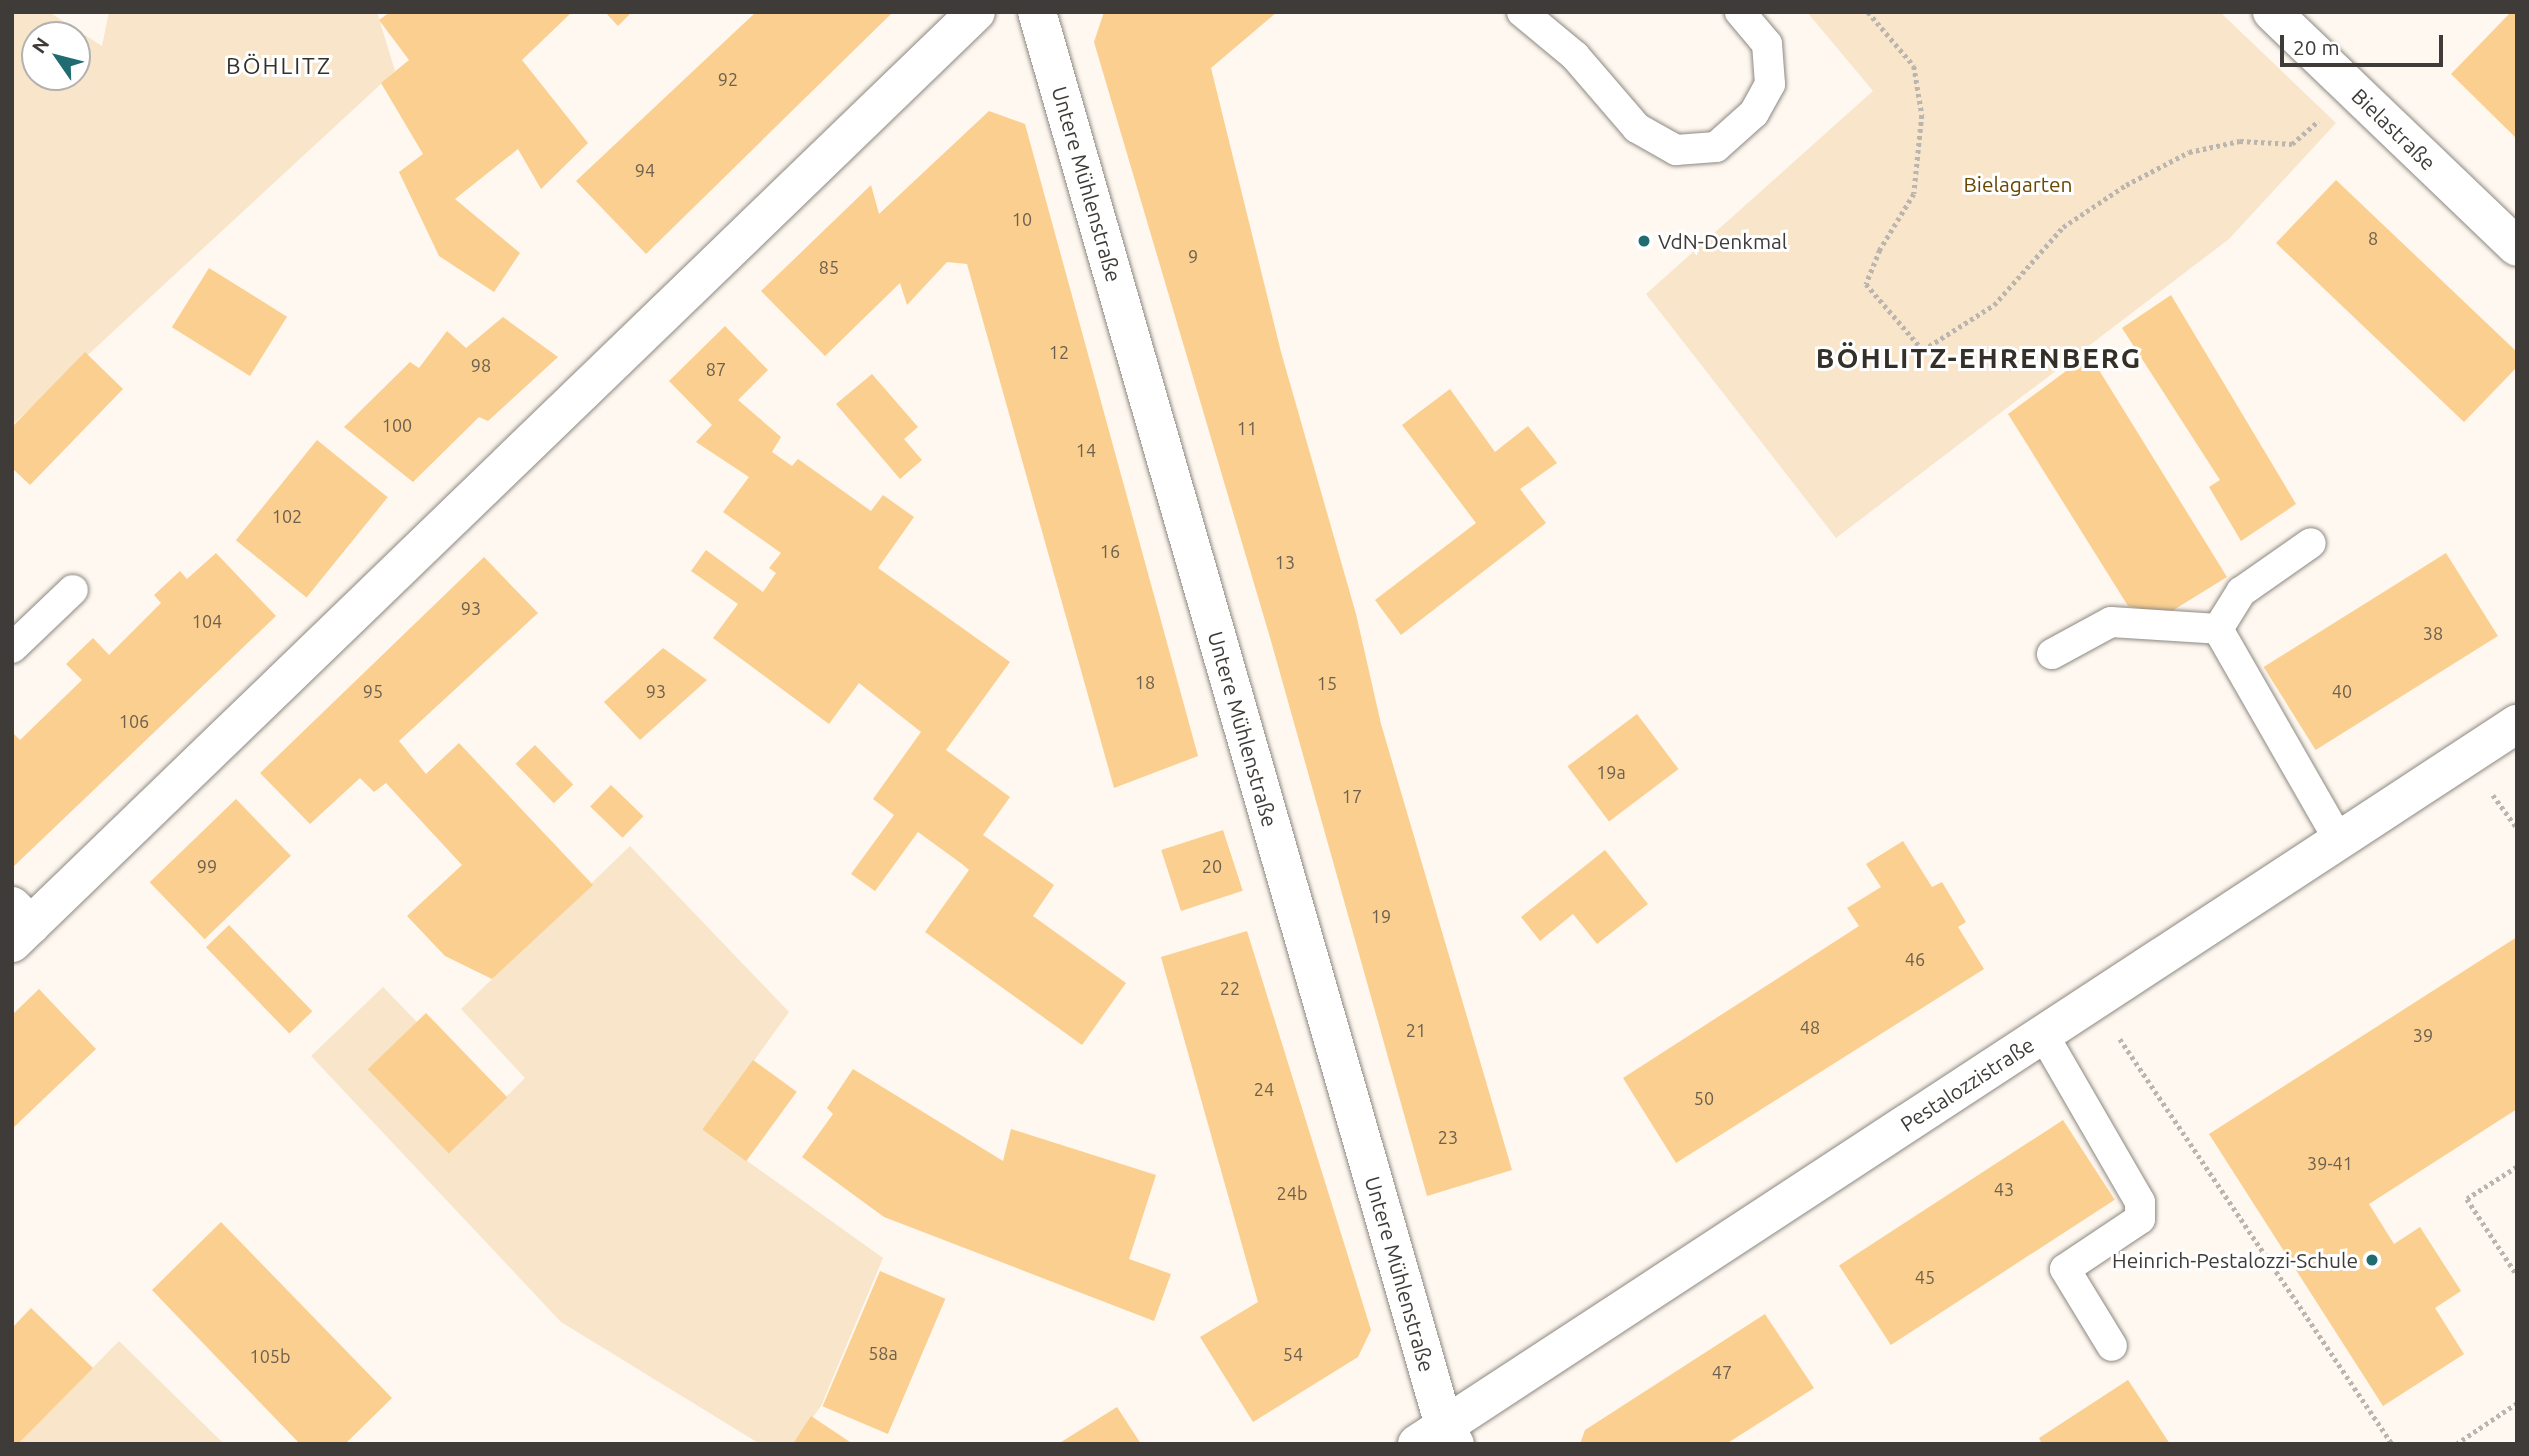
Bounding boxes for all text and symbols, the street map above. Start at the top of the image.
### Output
north arrow [21,21,91,91]
scale bar [2284,21,2447,65]
text: N [27,33,54,57]
text: 20 m [2293,35,2340,59]
district label: BÖHLITZ [227,52,331,80]
house number: 92 [718,68,738,90]
street label: Untere Mühlenstraße [1047,83,1127,285]
street label: Bielastraße [2347,83,2441,175]
house number: 94 [635,159,655,181]
park label: Bielagarten [1964,171,2072,197]
house number: 10 [1012,208,1032,230]
house number: 8 [2368,227,2378,249]
place label: VdN-Denkmal [1658,228,1787,254]
marker: VdN-Denkmal [1636,233,1652,249]
house number: 9 [1188,245,1198,267]
house number: 85 [819,256,839,278]
house number: 12 [1049,341,1069,363]
district label: BÖHLITZ-EHRENBERG [1818,341,2140,375]
house number: 98 [471,354,491,376]
house number: 87 [706,358,726,380]
house number: 100 [382,414,412,436]
house number: 11 [1237,417,1257,439]
house number: 14 [1076,439,1096,461]
house number: 102 [272,505,302,527]
house number: 16 [1100,540,1120,562]
house number: 13 [1275,551,1295,573]
house number: 93 [461,597,481,619]
house number: 104 [192,610,222,632]
house number: 38 [2423,622,2443,644]
street label: Untere Mühlenstraße [1203,628,1283,830]
house number: 18 [1135,671,1155,693]
house number: 15 [1317,672,1337,694]
house number: 95 [363,680,383,702]
house number: 93 [646,680,666,702]
house number: 40 [2332,680,2352,702]
house number: 106 [119,710,149,732]
house number: 19a [1596,761,1626,783]
house number: 17 [1342,785,1362,807]
house number: 99 [197,855,217,877]
house number: 20 [1202,855,1222,877]
house number: 19 [1371,905,1391,927]
house number: 46 [1905,948,1925,970]
house number: 22 [1220,977,1240,999]
house number: 48 [1800,1016,1820,1038]
house number: 21 [1406,1019,1426,1041]
house number: 39 [2413,1024,2433,1046]
street label: Pestalozzistraße [1895,1031,2039,1137]
house number: 24 [1254,1078,1274,1100]
house number: 50 [1694,1087,1714,1109]
house number: 23 [1438,1126,1458,1148]
house number: 39-41 [2307,1152,2353,1174]
street label: Untere Mühlenstraße [1360,1173,1440,1375]
house number: 43 [1994,1178,2014,1200]
house number: 24b [1277,1182,1307,1204]
place label: Heinrich-Pestalozzi-Schule [2112,1247,2358,1273]
marker: Heinrich-Pestalozzi-Schule [2364,1252,2380,1268]
house number: 45 [1915,1266,1935,1288]
house number: 58a [868,1342,898,1364]
house number: 54 [1283,1343,1303,1365]
house number: 105b [250,1345,290,1367]
house number: 47 [1712,1361,1732,1383]

